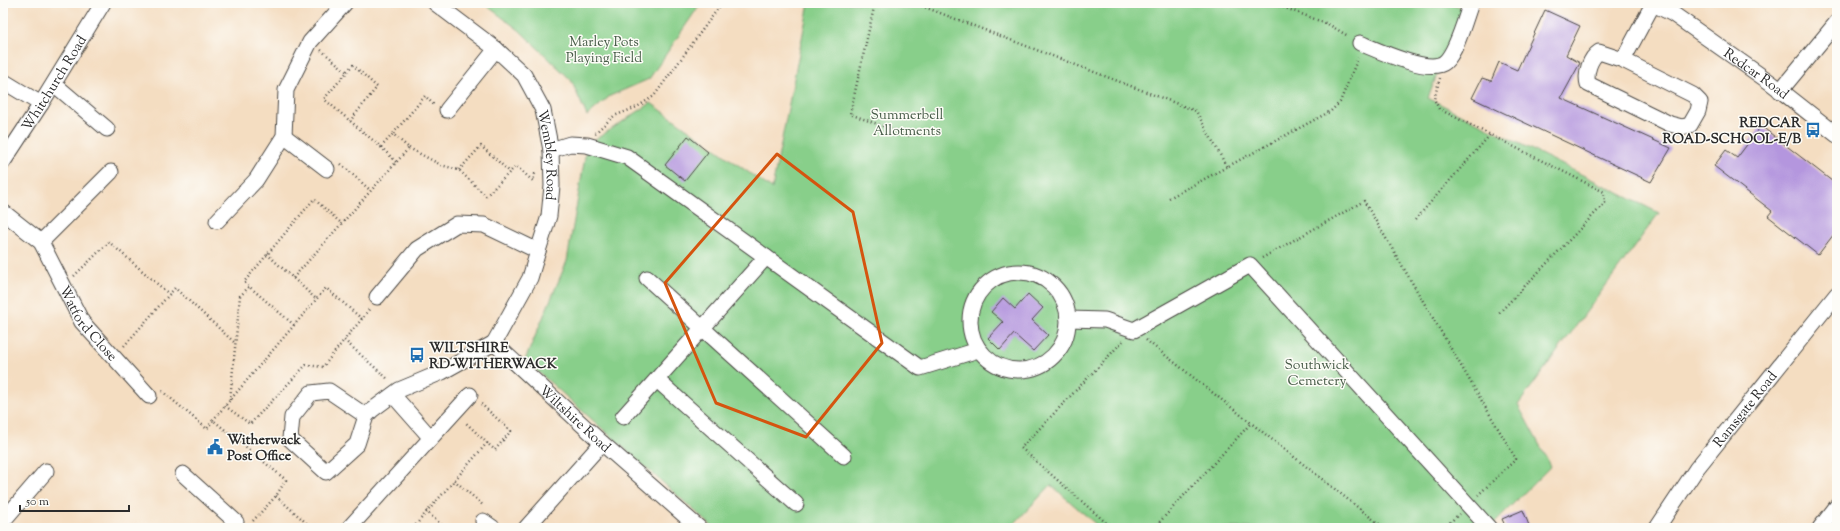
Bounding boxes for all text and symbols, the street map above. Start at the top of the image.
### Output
street label: Whitchurch Road [18,32,93,136]
park label: Marley Pots Playing Field [566,33,642,69]
street label: Redcar Road [1719,44,1792,105]
park label: Summerbell Allotments [871,106,944,142]
street label: Wembley Road [531,108,560,201]
place label: REDCAR ROAD-SCHOOL-E/B [1662,114,1802,150]
bus stop icon: REDCAR ROAD-SCHOOL-E/B [1804,121,1822,139]
street label: Watford Close [53,283,121,367]
place label: WILTSHIRE RD-WITHERWACK [429,339,558,375]
bus stop icon: WILTSHIRE RD-WITHERWACK [408,346,426,364]
park label: Southwick Cemetery [1284,356,1350,392]
street label: Ramsgate Road [1709,368,1783,452]
street label: Wiltshire Road [534,382,614,458]
place label: Witherwack Post Office [227,431,301,467]
public building icon: Witherwack Post Office [206,438,224,456]
scale bar [20,487,129,513]
text: 50 m [25,493,49,511]

